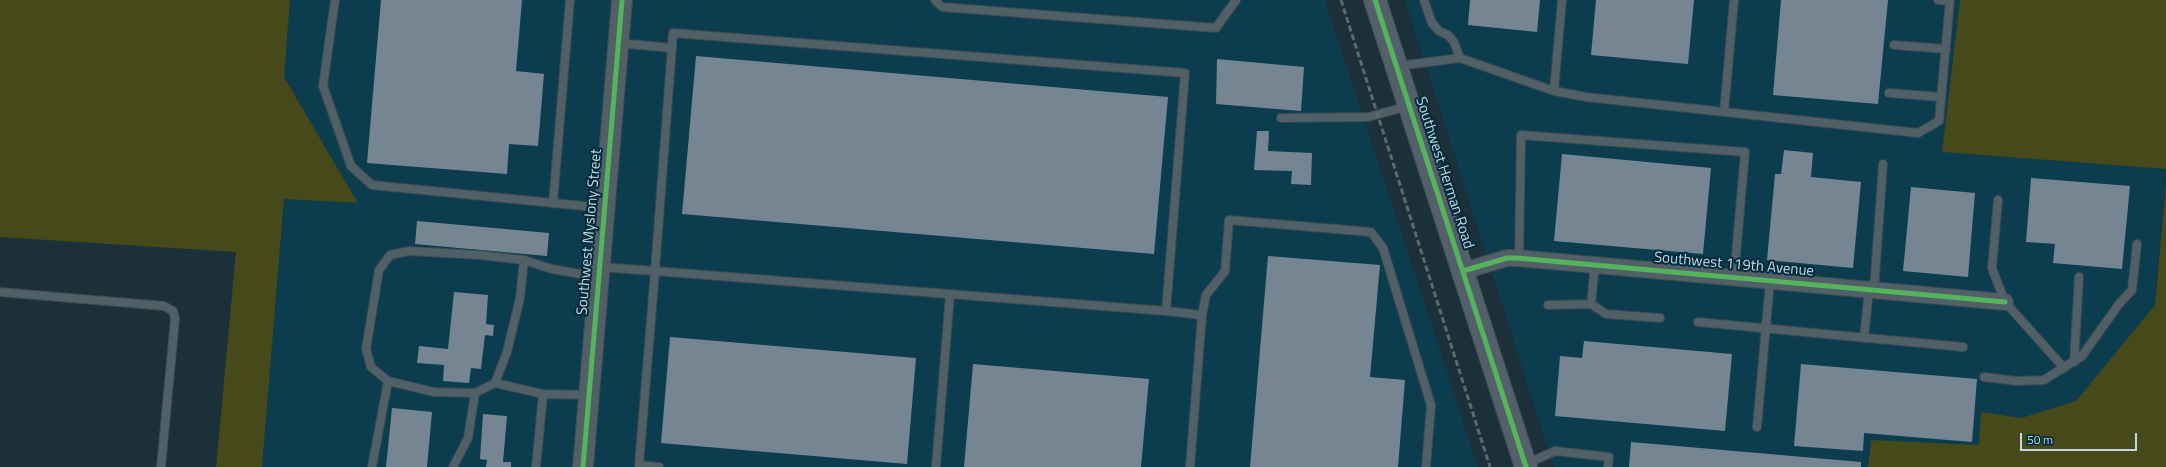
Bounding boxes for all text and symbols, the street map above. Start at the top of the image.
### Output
street label: Southwest Herman Road [1411,95,1477,251]
street label: Southwest Myslony Street [574,148,606,316]
street label: Southwest 119th Avenue [1653,249,1815,281]
scale bar [2022,425,2139,451]
text: 50 m [2027,430,2053,449]

